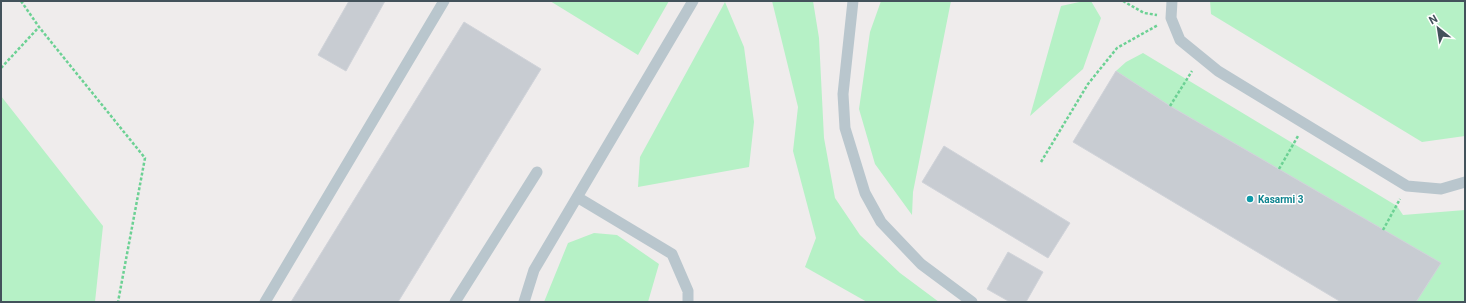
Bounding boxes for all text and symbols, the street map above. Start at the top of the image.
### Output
north arrow [1418,8,1458,48]
text: N [1427,12,1440,27]
marker: Kasarmi 3 [1245,194,1255,204]
place label: Kasarmi 3 [1258,194,1304,205]

